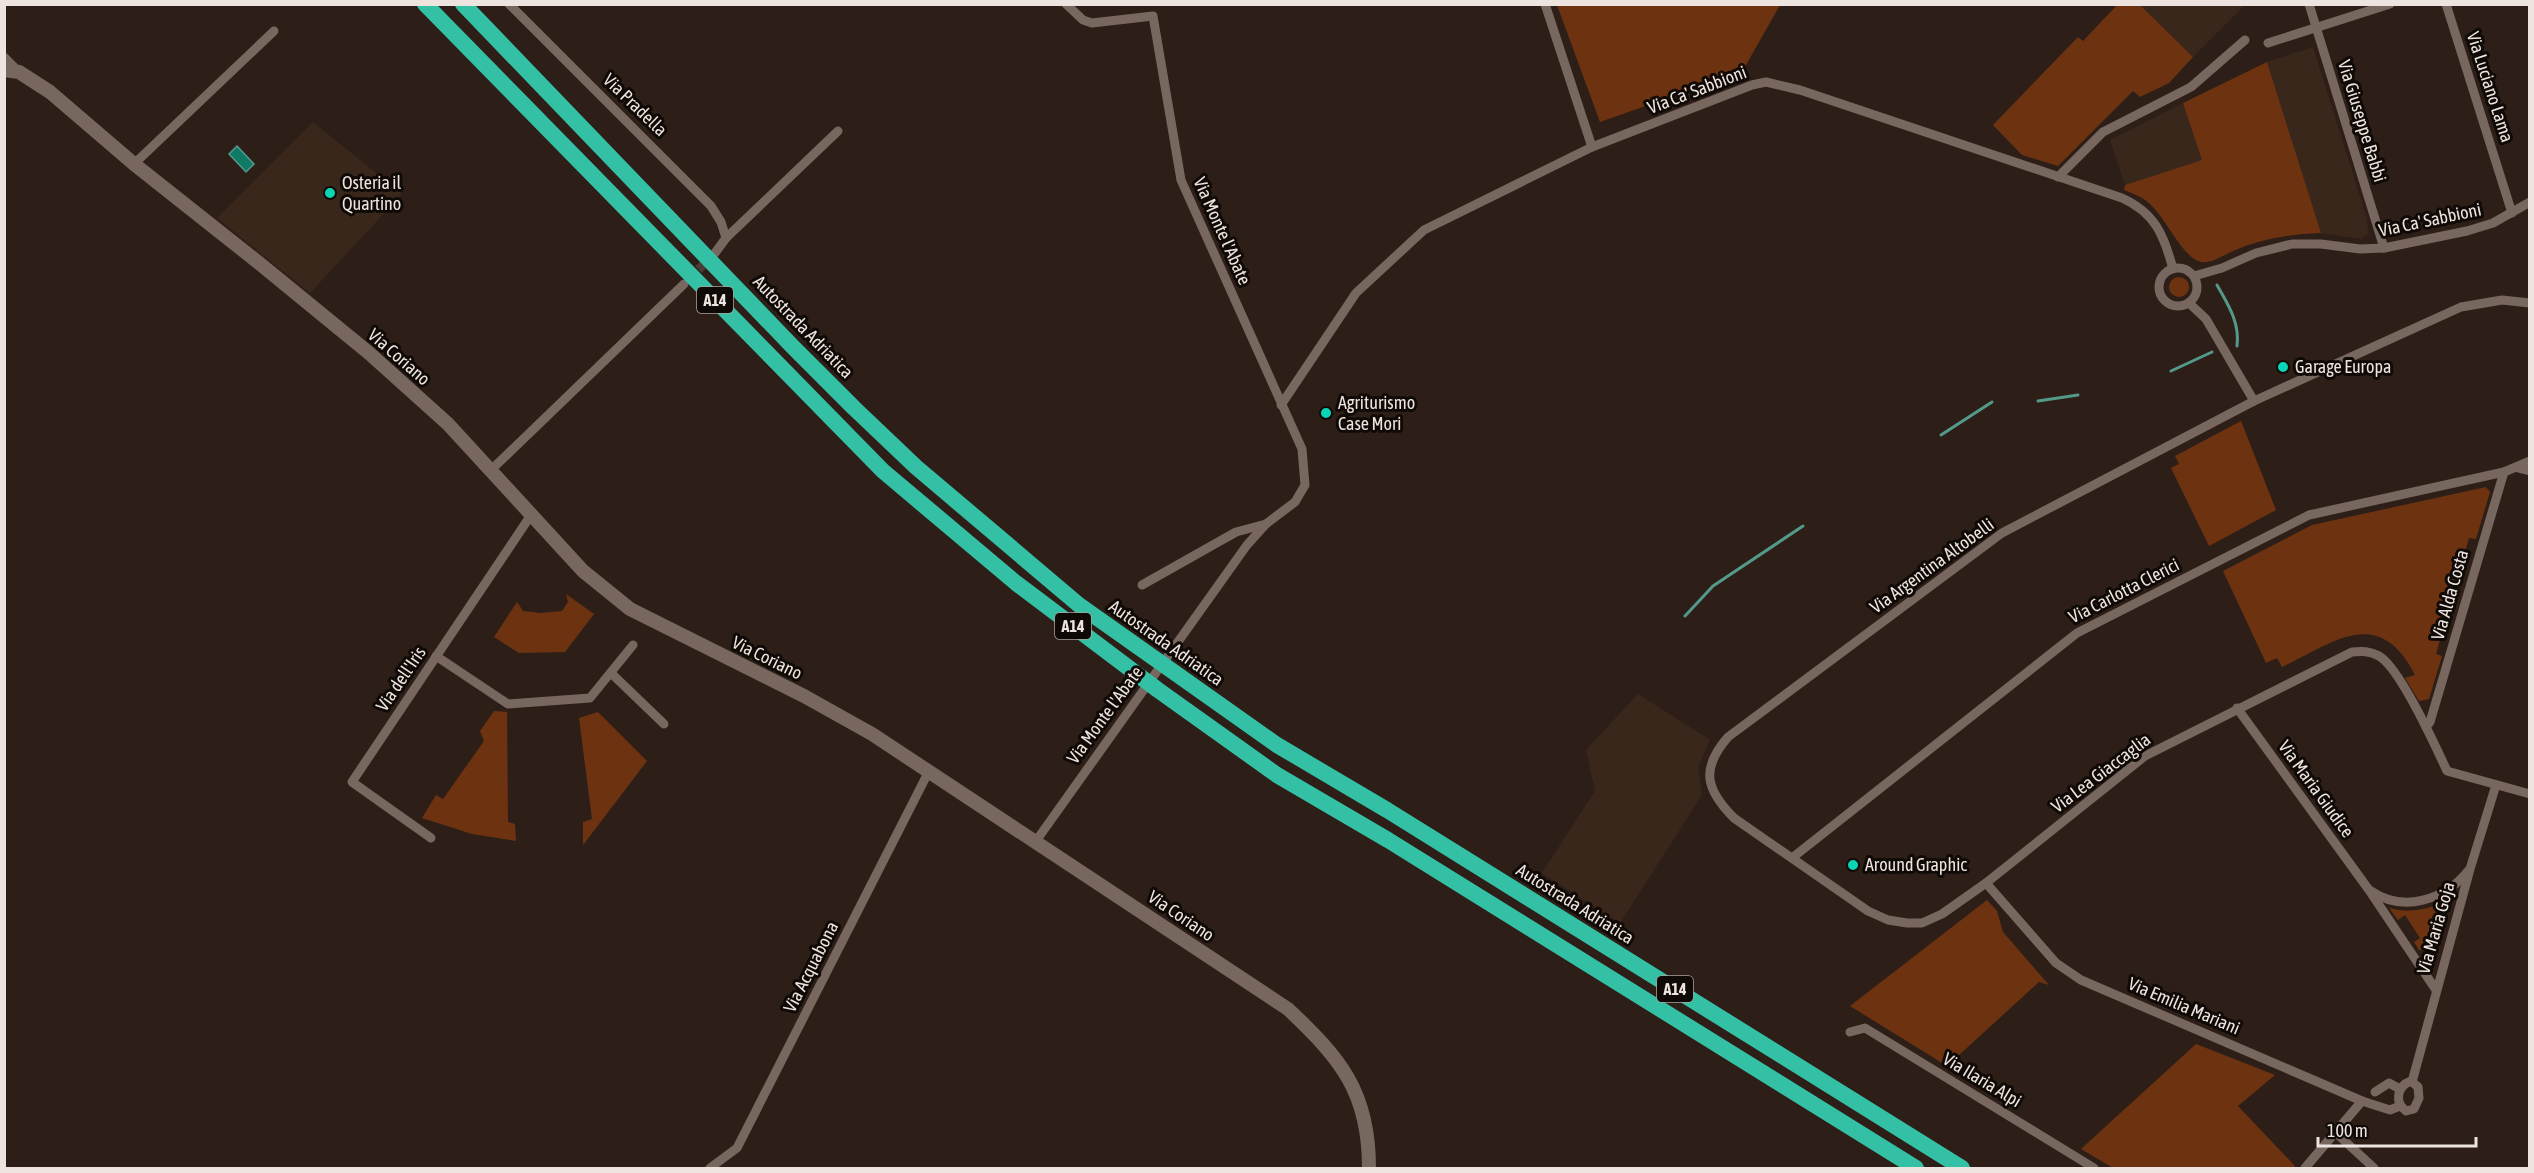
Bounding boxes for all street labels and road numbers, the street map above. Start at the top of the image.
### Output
street label: Via Luciano Lama [2463,29,2518,145]
street label: Via Giuseppe Babbi [2334,57,2391,184]
street label: Via Ca' Sabbioni [1644,61,1749,118]
street label: Via Pradella [599,69,672,140]
street label: Via Monte l'Abate [1189,174,1255,288]
street label: Via Ca' Sabbioni [2377,198,2483,241]
street label: Autostrada Adriatica [749,271,858,382]
road number: A14 [697,287,733,313]
street label: Via Coriano [364,324,435,389]
street label: Via Argentina Altobelli [1866,514,1998,618]
street label: Via Alda Costa [2427,547,2472,642]
street label: Via Carlotta Clerici [2065,554,2182,627]
street label: Autostrada Adriatica [1105,595,1227,690]
road number: A14 [1055,613,1091,639]
street label: Via Coriano [729,632,806,684]
street label: Via dell'Iris [371,642,430,715]
street label: Via Monte l'Abate [1062,662,1147,768]
street label: Via Lea Giaccaglia [2047,729,2154,817]
street label: Via Maria Giudice [2274,736,2359,841]
street label: Autostrada Adriatica [1513,859,1638,948]
street label: Via Maria Goja [2412,879,2459,976]
street label: Via Coriano [1144,886,1218,945]
street label: Via Acquabona [779,918,842,1016]
street label: Via Emilia Mariani [2125,973,2243,1039]
road number: A14 [1657,976,1693,1002]
street label: Via Ilaria Alpi [1939,1048,2025,1111]

